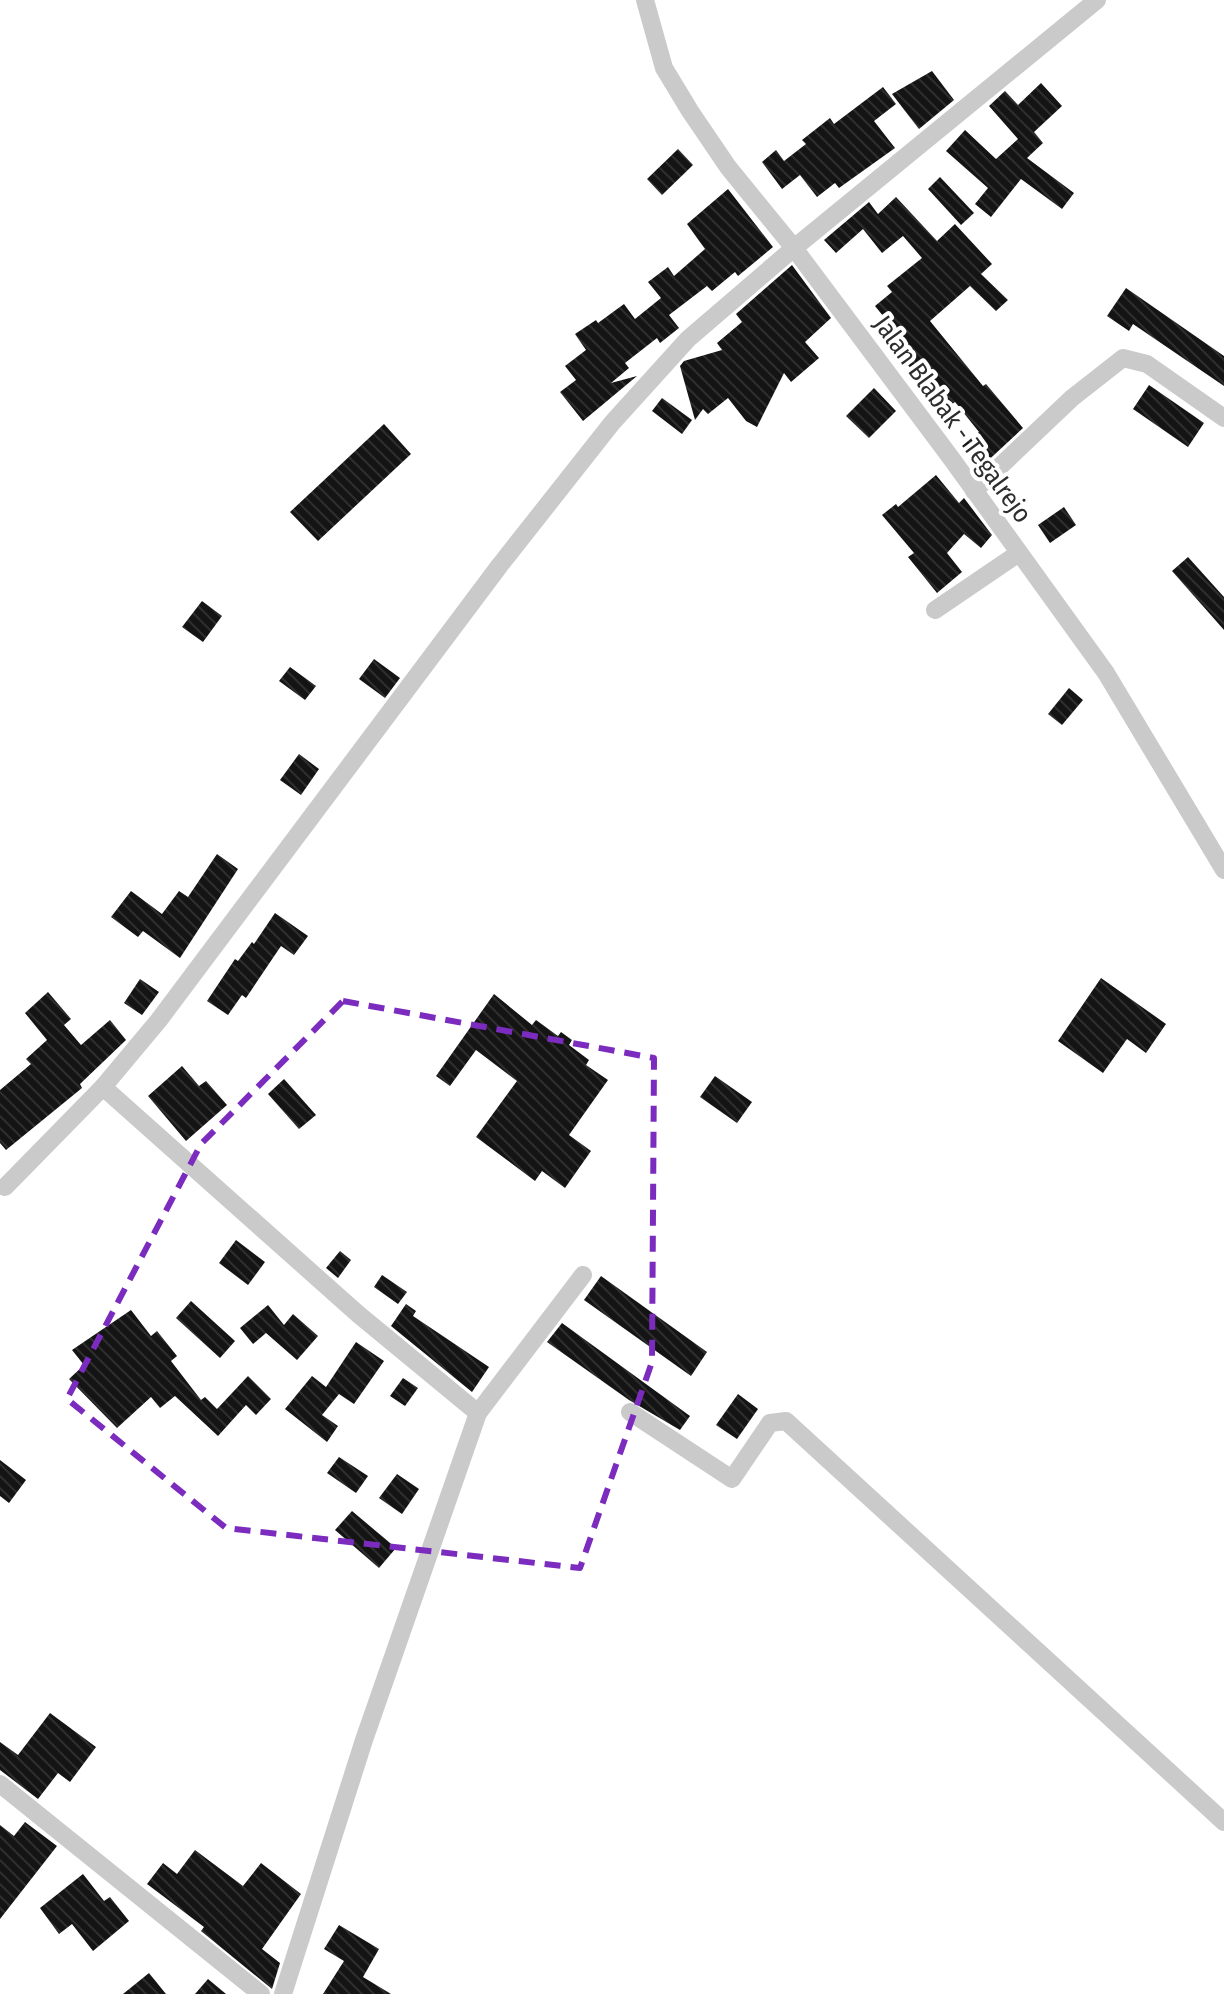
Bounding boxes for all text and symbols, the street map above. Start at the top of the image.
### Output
street label: Jalan Blabak - Tegalrejo [867,310,1038,529]

